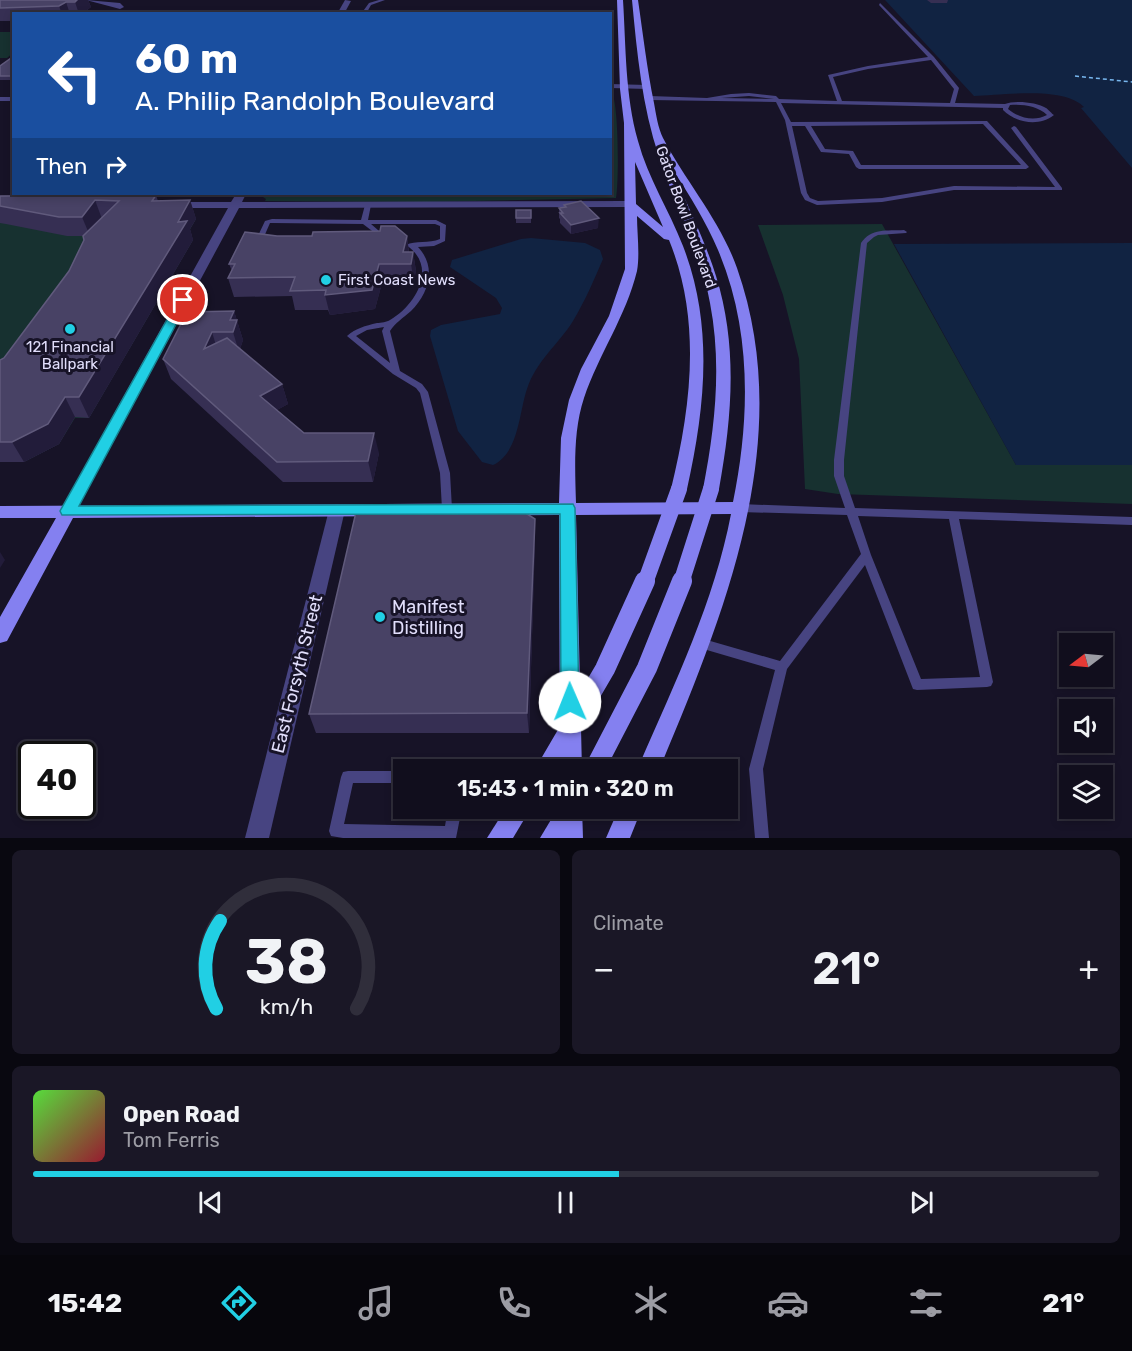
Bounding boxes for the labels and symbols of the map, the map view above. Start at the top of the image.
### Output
street label: Gator Bowl Boulevard [652,143,720,291]
place label: First Coast News [338,271,456,289]
marker: First Coast News [319,273,333,287]
pin [157,274,208,325]
marker: 121 Financial Ballpark [63,322,77,336]
place label: 121 Financial Ballpark [26,338,114,373]
street label: East Forsyth Street [267,593,327,755]
place label: Manifest Distilling [392,596,465,639]
marker: Manifest Distilling [373,610,387,624]
north arrow [1059,633,1113,687]
position arrow [538,670,602,734]
speed limit sign: 40 [18,741,96,819]

